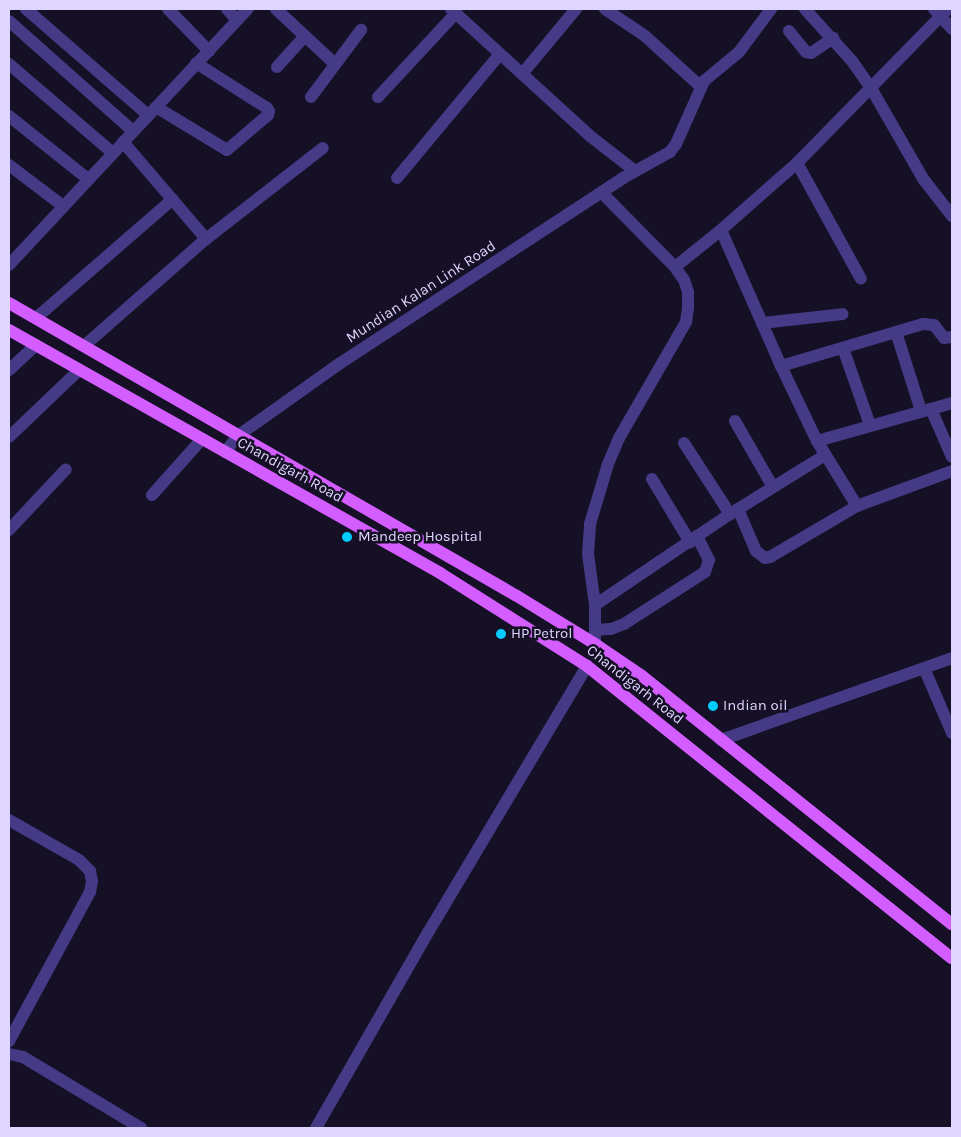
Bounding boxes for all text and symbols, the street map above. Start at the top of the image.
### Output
street label: Mundian Kalan Link Road [343,237,499,347]
street label: Chandigarh Road [234,433,346,507]
place label: Mandeep Hospital [358,528,482,546]
marker: Mandeep Hospital [340,530,354,544]
place label: HP Petrol [511,625,572,643]
marker: HP Petrol [495,628,507,640]
street label: Chandigarh Road [583,642,687,728]
place label: Indian oil [723,697,787,715]
marker: Indian oil [707,700,719,712]

